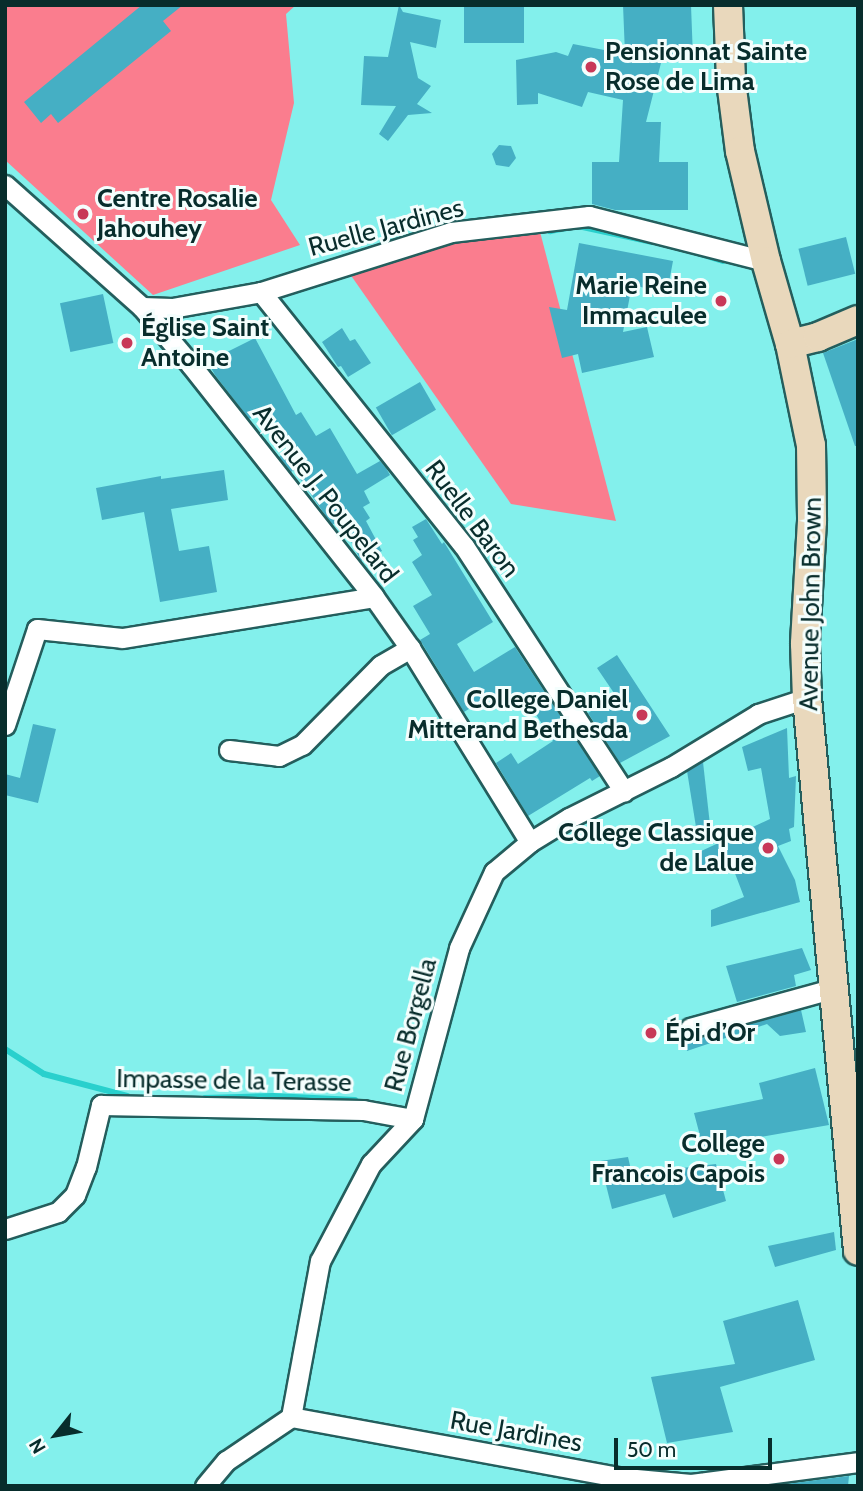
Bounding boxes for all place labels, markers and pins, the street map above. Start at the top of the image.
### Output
place label: Pensionnat Sainte Rose de Lima [605,36,807,98]
marker: Pensionnat Sainte Rose de Lima [583,59,599,75]
place label: Centre Rosalie Jahouhey [97,183,258,244]
marker: Centre Rosalie Jahouhey [75,206,91,222]
place label: Marie Reine Immaculee [575,270,707,332]
marker: Marie Reine Immaculee [713,293,729,309]
place label: Église Saint Antoine [141,312,269,374]
marker: Église Saint Antoine [119,335,135,351]
place label: College Daniel Mitterand Bethesda [408,684,628,746]
marker: College Daniel Mitterand Bethesda [634,707,650,723]
place label: College Classique de Lalue [558,817,754,878]
marker: College Classique de Lalue [760,840,776,856]
place label: Épi d’Or [665,1017,755,1049]
marker: Épi d’Or [643,1025,659,1041]
place label: College Francois Capois [591,1128,765,1190]
marker: College Francois Capois [771,1151,787,1167]

